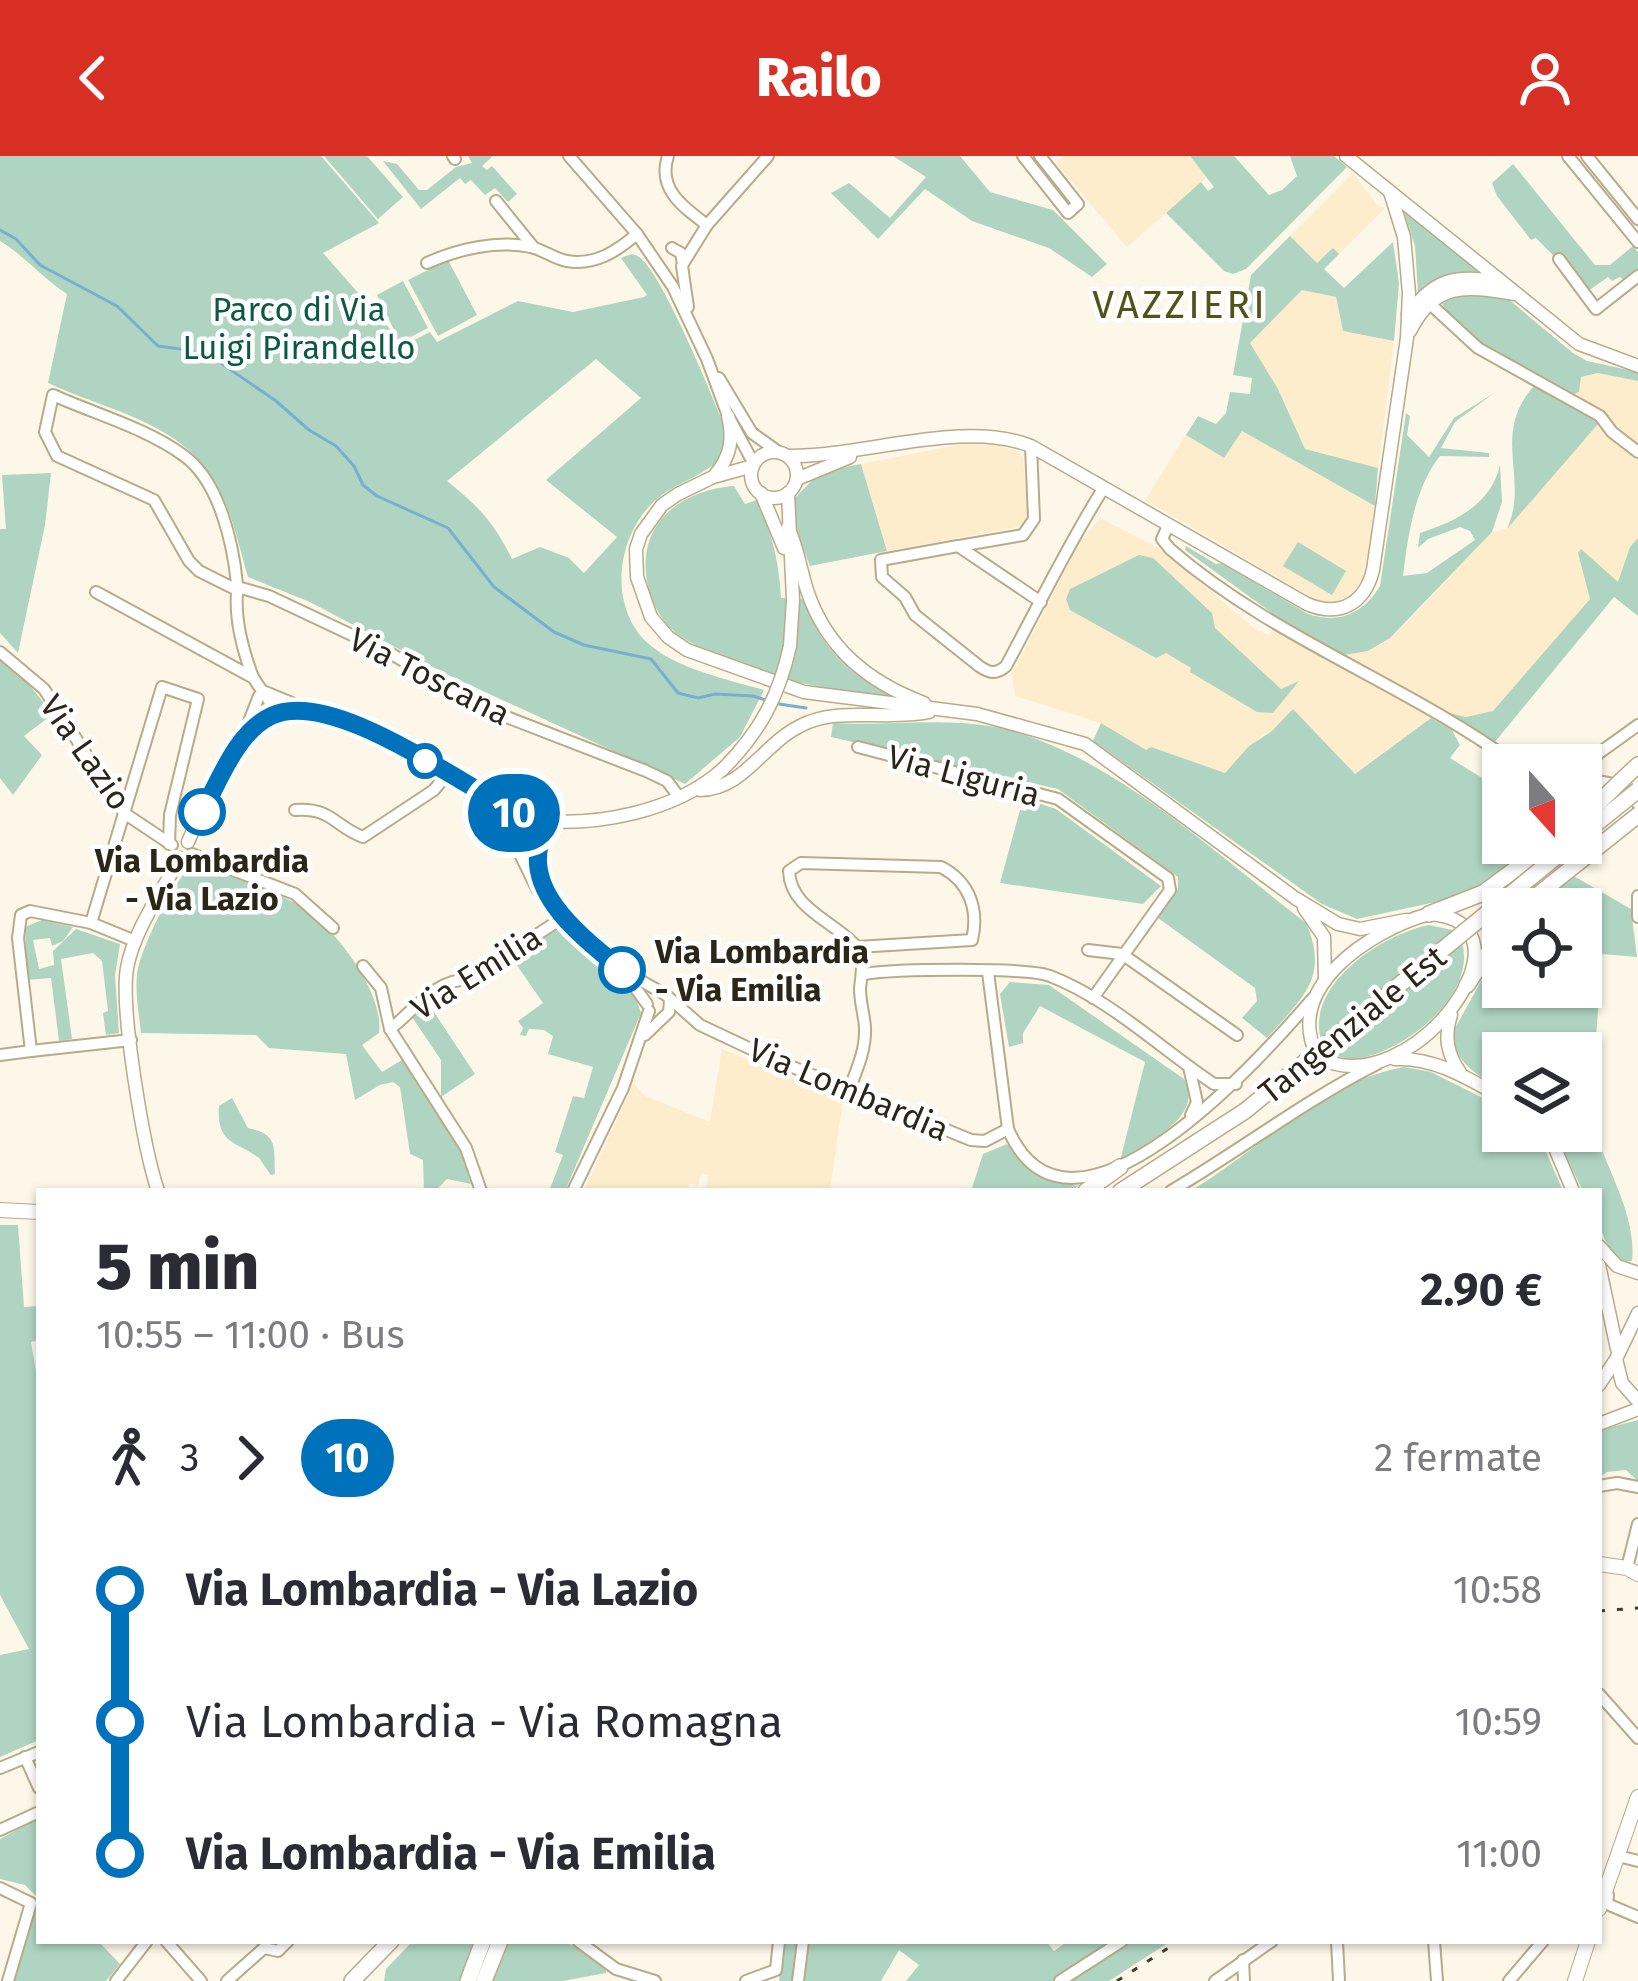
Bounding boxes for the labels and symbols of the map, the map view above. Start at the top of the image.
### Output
district label: VAZZIERI [1092,282,1268,328]
park label: Parco di Via Luigi Pirandello [182,290,416,368]
street label: Via Toscana [343,619,517,734]
street label: Via Lazio [31,687,139,818]
street label: Via Liguria [883,736,1044,815]
north arrow [1482,744,1602,864]
unlabelled marker [409,745,441,777]
line badge: 10 [460,774,568,852]
marker: Via Lombardia - Via Lazio [180,790,224,834]
place label: Via Lombardia - Via Lazio [94,841,309,919]
street label: Via Emilia [404,917,549,1029]
place label: Via Lombardia - Via Emilia [654,932,869,1010]
street label: Tangenziale Est [1251,937,1454,1112]
marker: Via Lombardia - Via Emilia [600,948,644,992]
street label: Via Lombardia [743,1030,955,1150]

